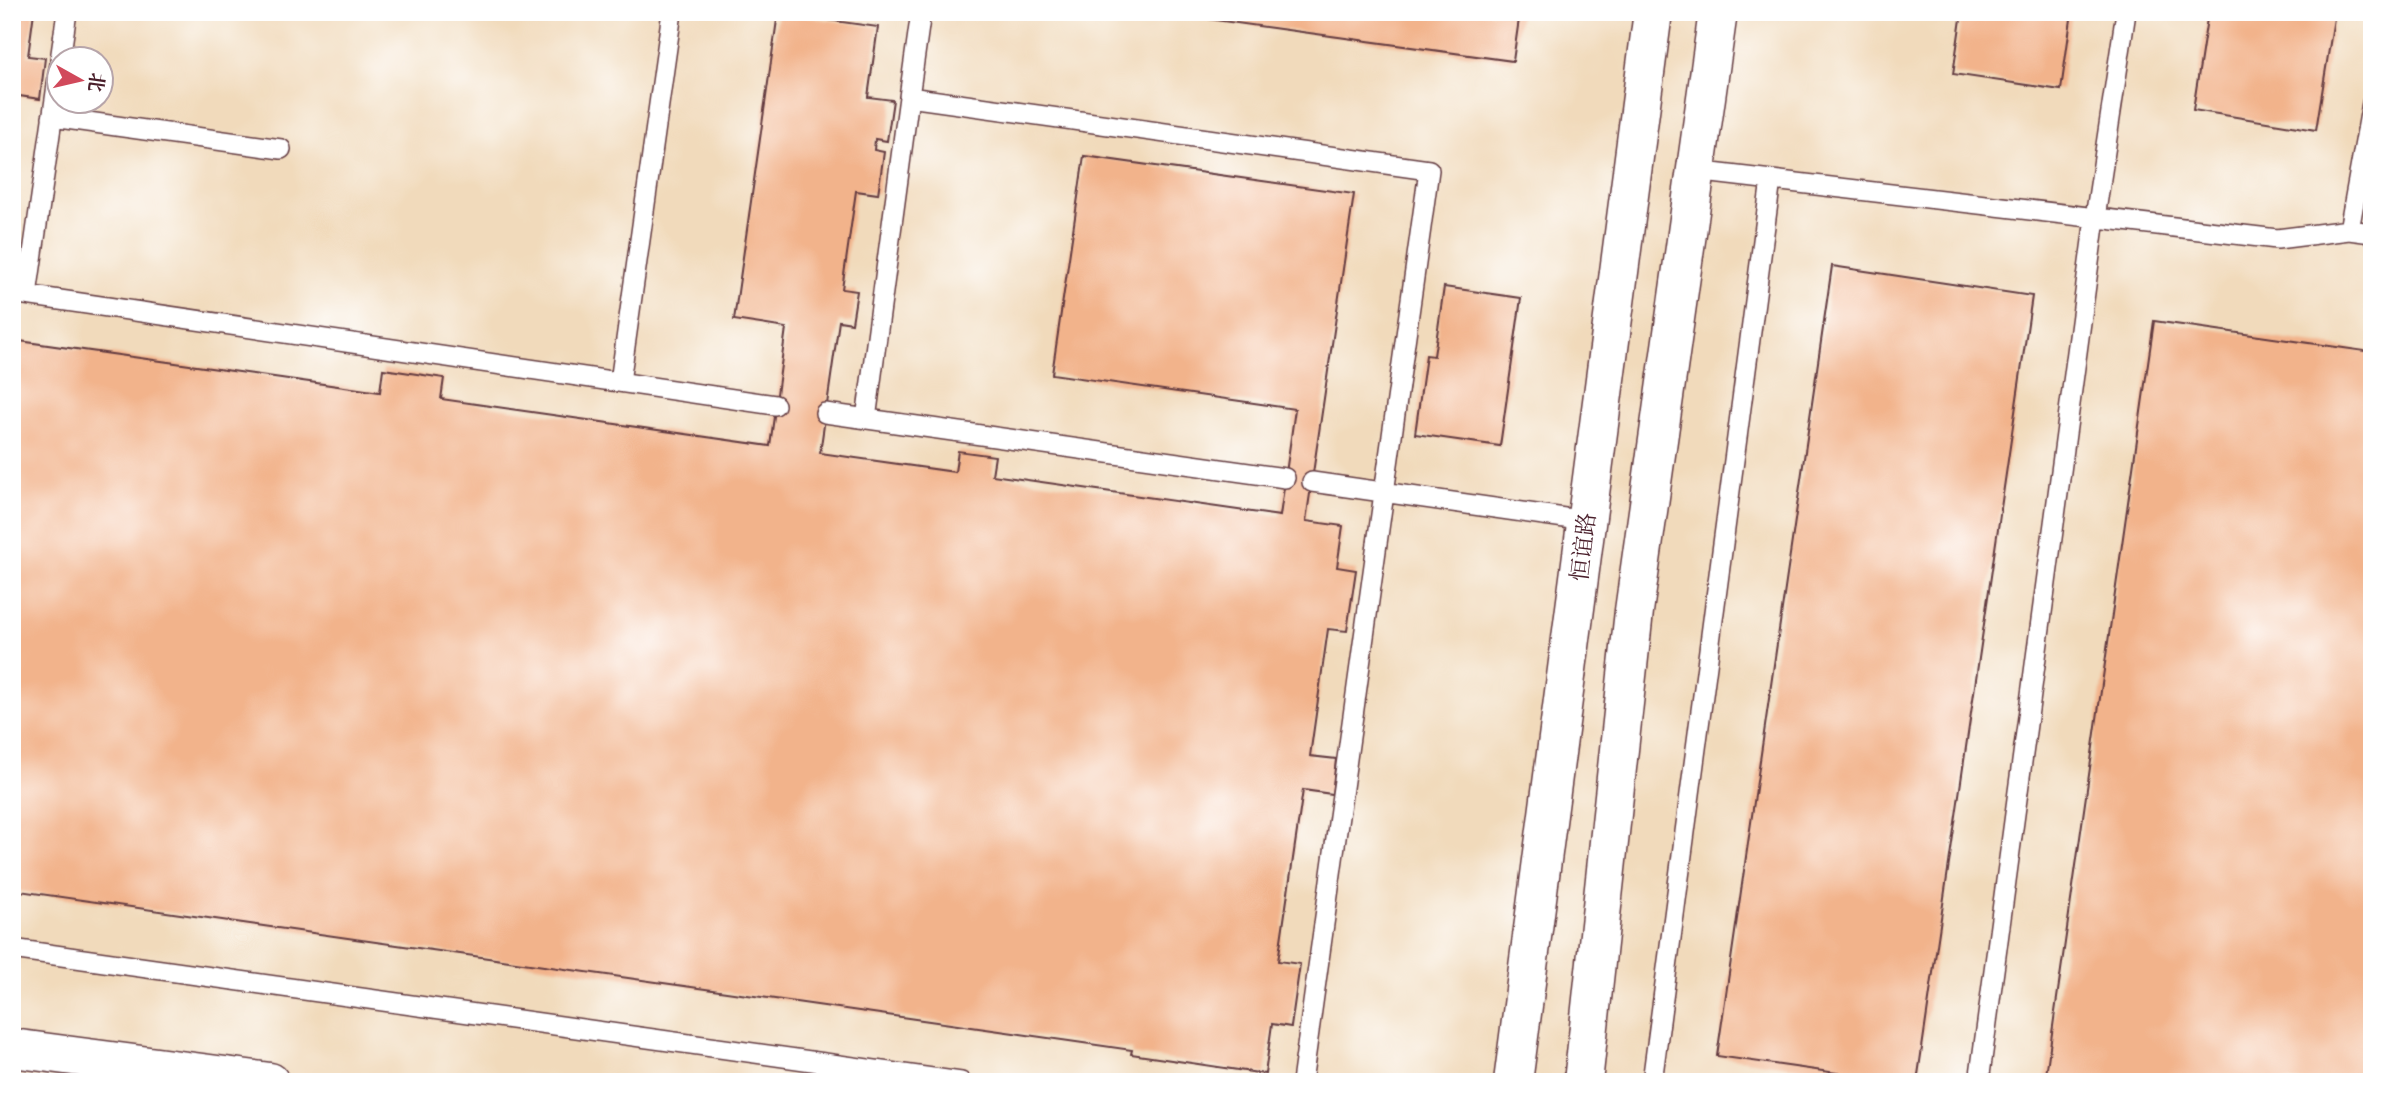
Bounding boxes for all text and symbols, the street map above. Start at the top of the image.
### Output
north arrow [46,46,116,116]
text: 北 [83,71,109,93]
street label: 恒谊路 [1565,511,1602,583]

